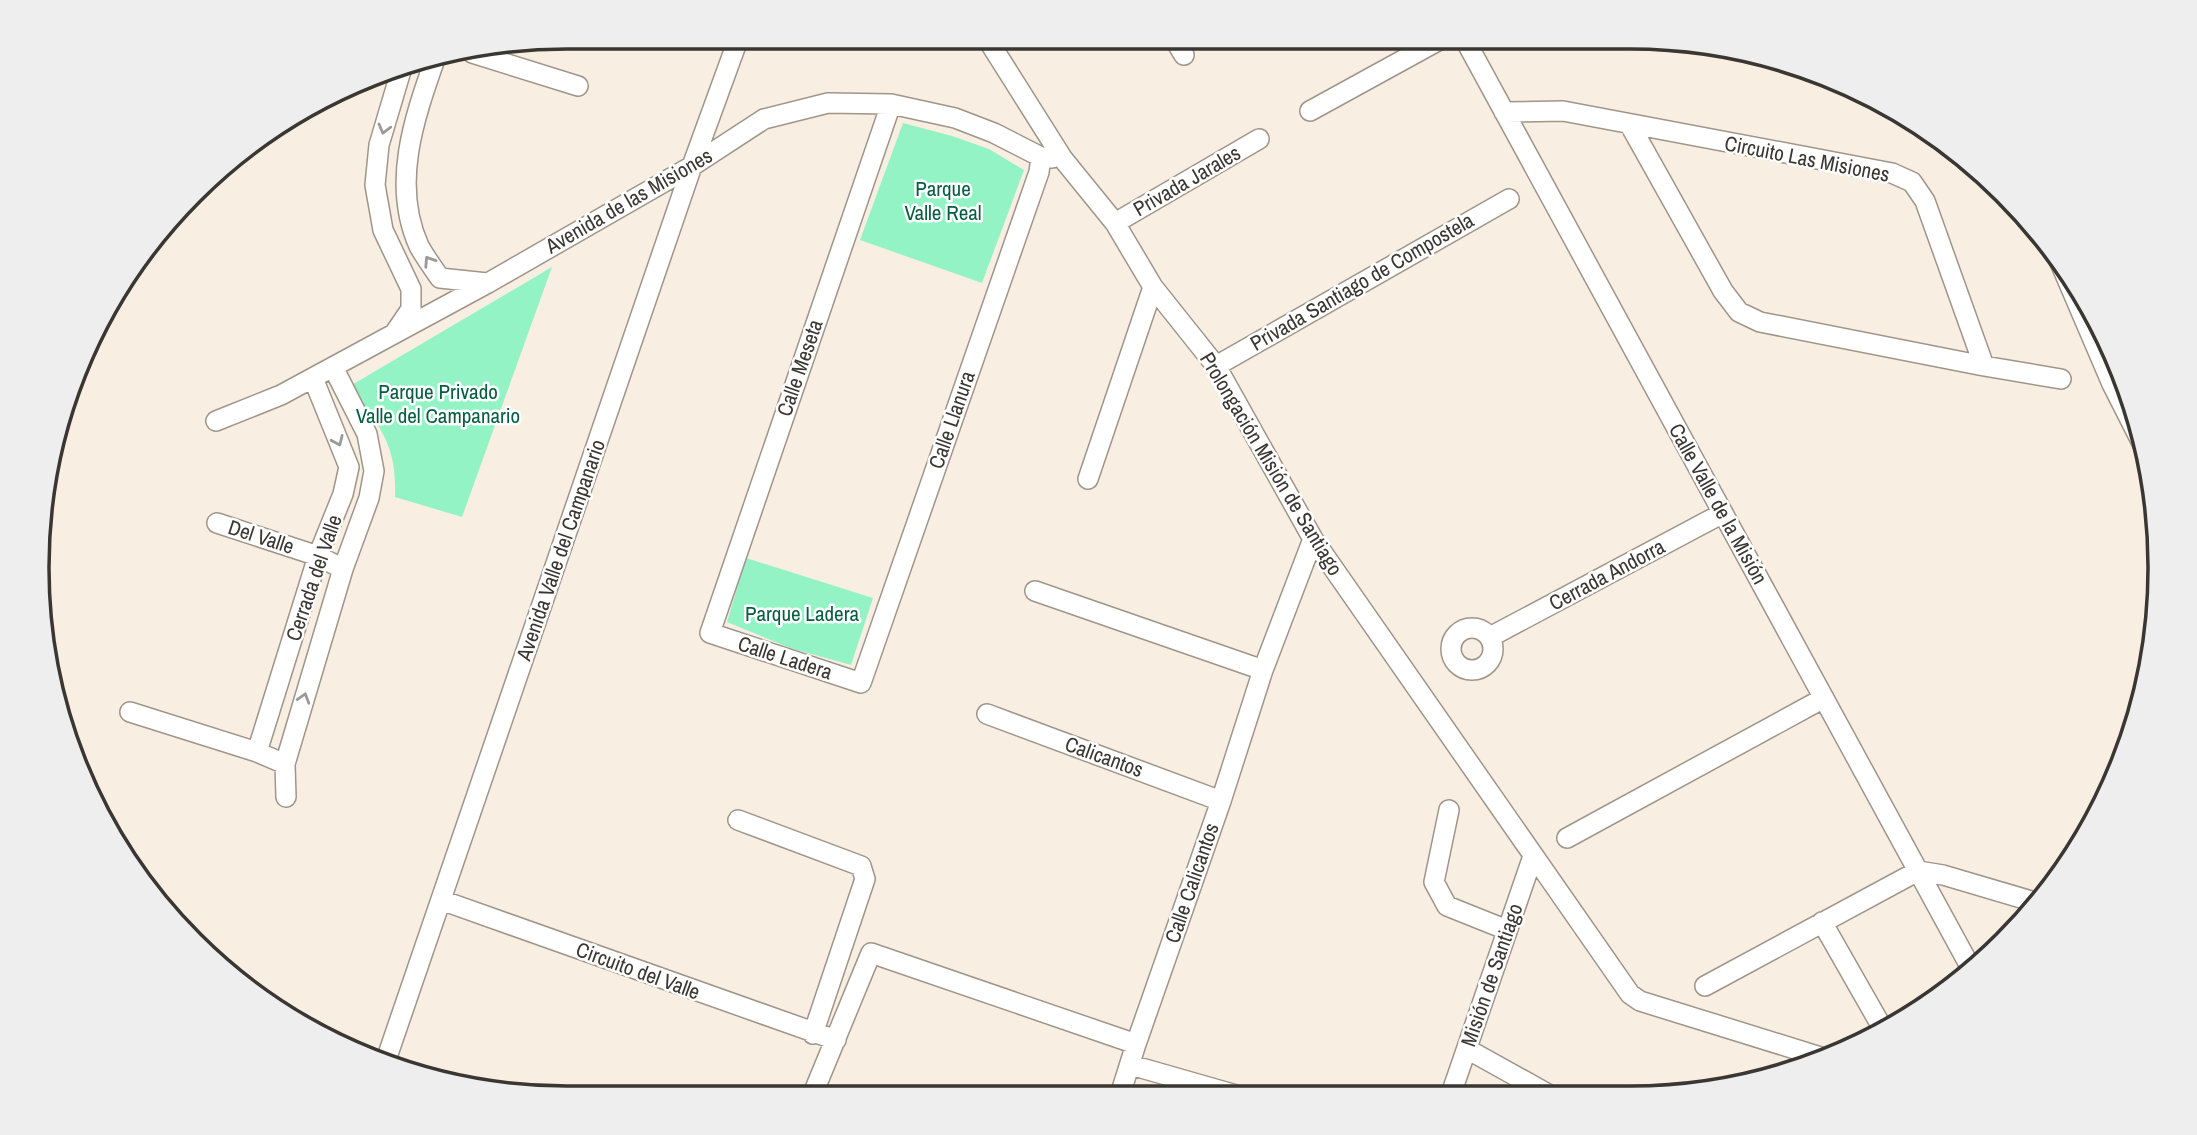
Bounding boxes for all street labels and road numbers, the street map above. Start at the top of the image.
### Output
street label: Circuito Las Misiones [1722,128,1892,189]
street label: Privada Jarales [1128,138,1246,223]
street label: Avenida de las Misiones [539,141,718,261]
street label: Privada Santiago de Compostela [1245,205,1479,358]
street label: Calle Meseta [769,315,830,420]
street label: Prolongación Misión de Santiago [1193,347,1350,581]
street label: Calle Llanura [921,367,982,473]
street label: Calle Valle de la Misión [1662,418,1775,589]
street label: Avenida Valle del Campanario [509,435,612,665]
street label: Cerrada del Valle [278,511,349,645]
street label: Del Valle [225,512,298,561]
street label: Cerrada Andorra [1544,532,1670,617]
street label: Calle Ladera [734,629,836,687]
street label: Calicantos [1061,729,1147,784]
street label: Calle Calicantos [1157,819,1226,947]
street label: Misión de Santiago [1454,900,1530,1050]
street label: Circuito del Valle [572,935,704,1006]

